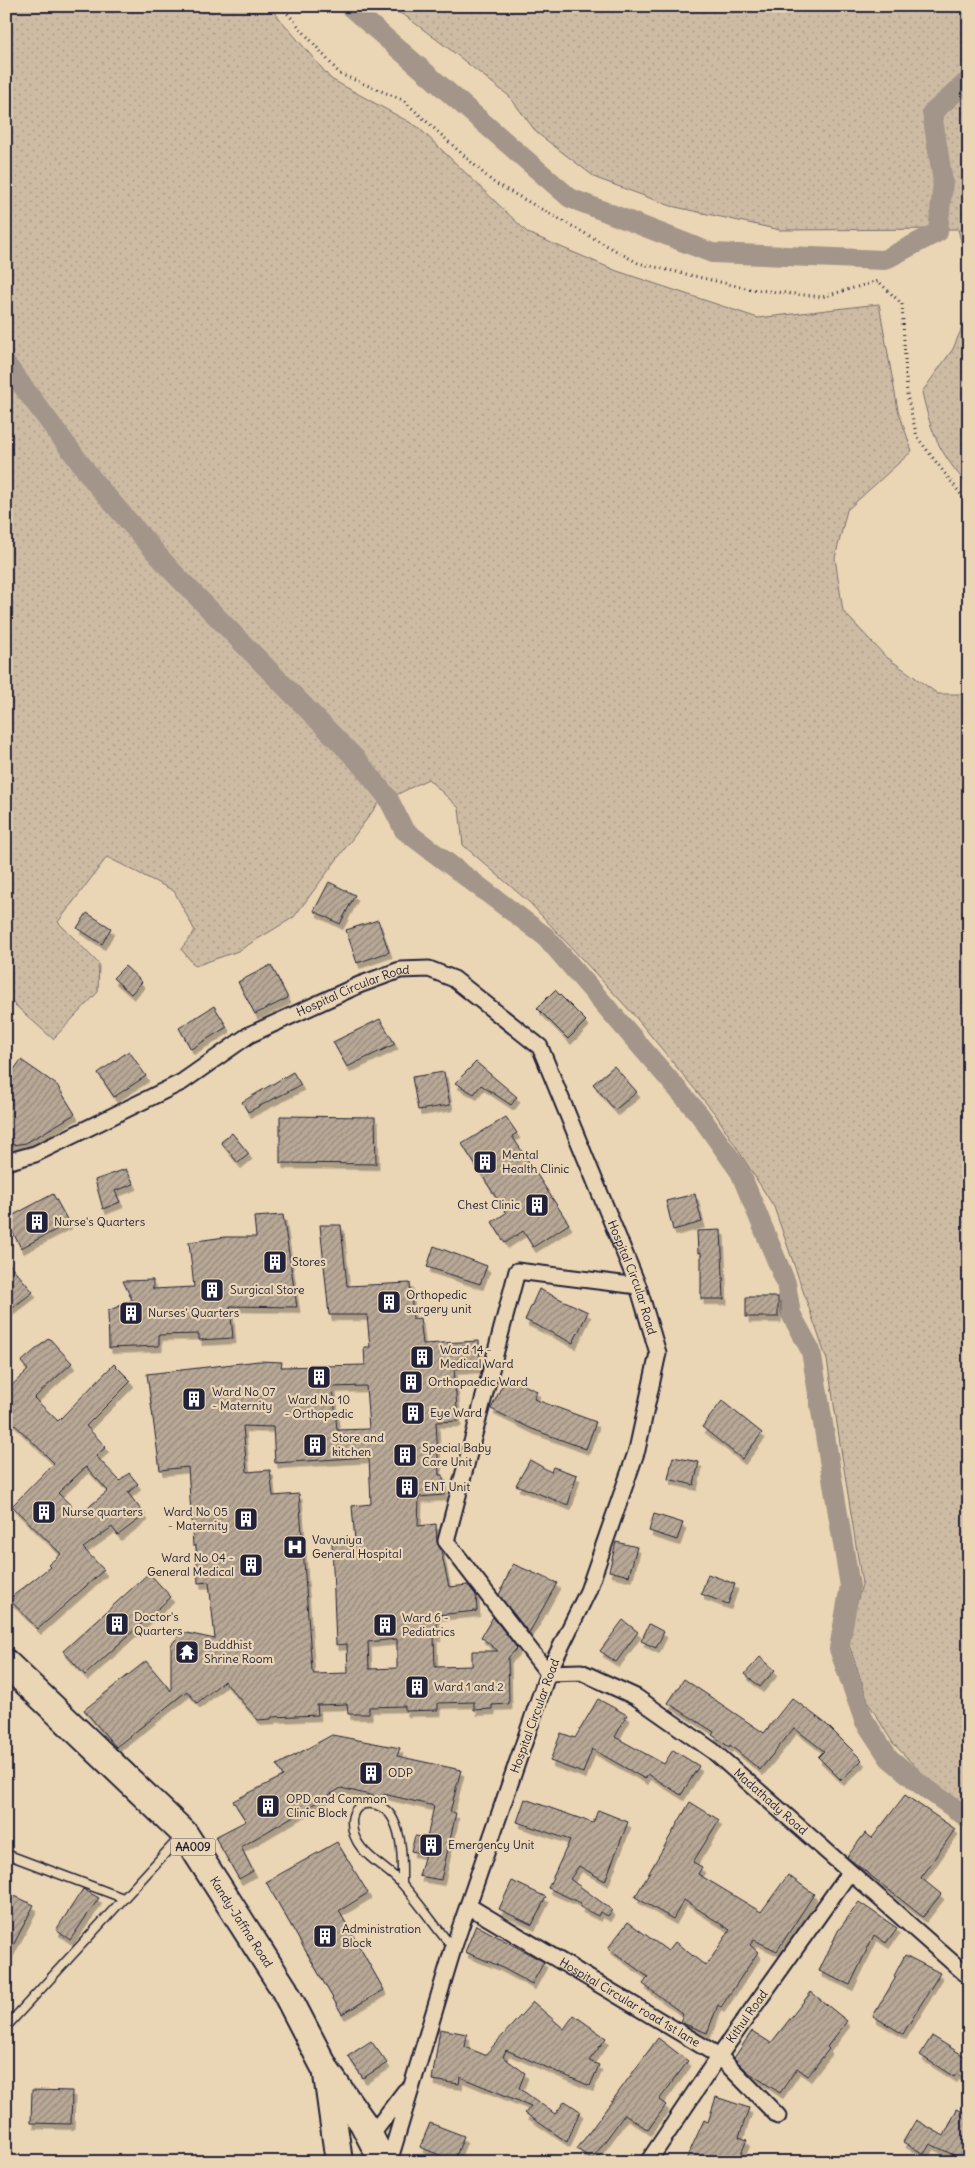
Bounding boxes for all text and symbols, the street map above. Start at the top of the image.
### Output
street label: Hospital Circular Road [294,962,410,1019]
place label: Mental Health Clinic [502,1147,569,1176]
building icon: Mental Health Clinic [472,1149,498,1175]
building icon: Chest Clinic [524,1192,550,1218]
place label: Chest Clinic [457,1197,520,1212]
building icon: Nurse's Quarters [24,1209,50,1235]
place label: Nurse's Quarters [54,1214,145,1229]
street label: Hospital Circular Road [605,1218,660,1336]
building icon: Stores [262,1249,288,1275]
place label: Stores [292,1254,326,1269]
building icon: Surgical Store [199,1277,225,1303]
place label: Surgical Store [230,1282,305,1297]
place label: Orthopedic surgery unit [406,1287,472,1316]
building icon: Orthopedic surgery unit [376,1289,402,1315]
building icon: Nurses' Quarters [118,1300,144,1326]
place label: Nurses' Quarters [148,1305,239,1320]
place label: Ward 14 - Medical Ward [440,1342,513,1371]
building icon: Ward 14 - Medical Ward [409,1344,435,1370]
building icon: Ward No 10 - Orthopedic [306,1364,332,1390]
building icon: Orthopaedic Ward [398,1369,424,1395]
place label: Orthopaedic Ward [428,1374,528,1389]
place label: Ward No 07 - Maternity [212,1384,276,1413]
building icon: Ward No 07 - Maternity [181,1386,207,1412]
place label: Ward No 10 - Orthopedic [284,1392,354,1421]
building icon: Eye Ward [400,1400,426,1426]
place label: Eye Ward [430,1405,482,1420]
place label: Store and kitchen [332,1430,384,1459]
building icon: Store and kitchen [302,1432,328,1458]
place label: Special Baby Care Unit [422,1440,491,1469]
building icon: Special Baby Care Unit [392,1442,418,1468]
building icon: ENT Unit [394,1474,420,1500]
place label: ENT Unit [424,1479,470,1494]
building icon: Nurse quarters [31,1499,57,1525]
place label: Nurse quarters [62,1504,143,1519]
place label: Ward No 05 - Maternity [163,1504,228,1533]
building icon: Ward No 05 - Maternity [233,1506,259,1532]
place label: Vavuniya General Hospital [312,1532,402,1561]
hospital icon: Vavuniya General Hospital [282,1534,308,1560]
place label: Ward No 04 - General Medical [147,1550,234,1579]
building icon: Ward No 04 - General Medical [238,1552,264,1578]
place label: Doctor's Quarters [134,1609,183,1638]
place label: Ward 6 - Pediatrics [402,1610,455,1639]
building icon: Doctor's Quarters [104,1611,130,1637]
building icon: Ward 6 - Pediatrics [372,1612,398,1638]
place label: Buddhist Shrine Room [204,1637,273,1666]
temple icon: Buddhist Shrine Room [174,1639,200,1665]
street label: Hospital Circular Road [507,1657,562,1775]
building icon: Ward 1 and 2 [404,1674,430,1700]
place label: Ward 1 and 2 [434,1679,504,1694]
building icon: ODP [358,1760,384,1786]
place label: ODP [388,1765,413,1780]
street label: Madathady Road [731,1765,811,1838]
place label: OPD and Common Clinic Block [286,1791,387,1820]
building icon: OPD and Common Clinic Block [255,1793,281,1819]
building icon: Emergency Unit [418,1832,444,1858]
place label: Emergency Unit [448,1837,534,1852]
road number: AA009 [170,1838,216,1855]
street label: Kandy-Jaffna Road [207,1874,276,1970]
place label: Administration Block [342,1921,421,1950]
building icon: Administration Block [312,1923,338,1949]
street label: Hospital Circular road 1st lane [557,1954,703,2050]
street label: Kithul Road [723,1987,771,2046]

